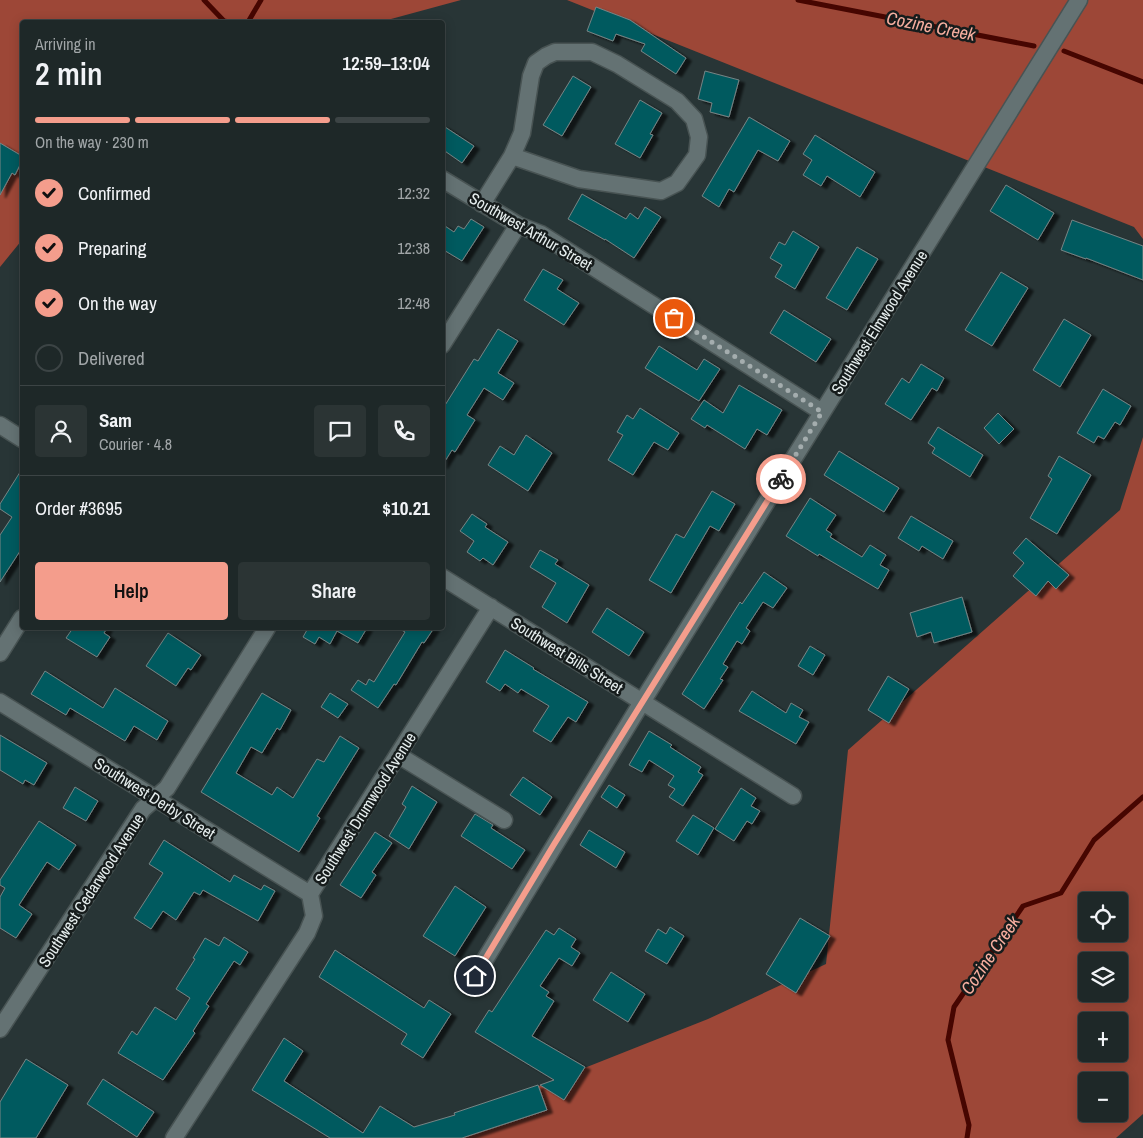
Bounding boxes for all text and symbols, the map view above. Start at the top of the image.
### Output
water label: Cozine Creek [884,5,978,47]
text: Arriving in [35,33,96,55]
text: 12:59–13:04 [342,50,430,76]
text: 2 min [35,52,103,95]
text: On the way · 230 m [35,131,149,153]
icon: check [35,179,63,207]
text: Confirmed [78,180,151,206]
text: 12:32 [397,182,430,204]
street label: Southwest Arthur Street [465,187,597,275]
icon: check [35,234,63,262]
text: Preparing [78,235,146,261]
text: 12:38 [397,237,430,259]
street label: Southwest Elmwood Avenue [826,246,932,398]
icon: check [35,289,63,317]
text: On the way [78,290,157,316]
text: 12:48 [397,292,430,314]
pin [653,297,695,339]
icon: bag [660,304,688,332]
text: Delivered [78,345,145,371]
button: person [35,405,87,457]
button: chat [314,405,366,457]
button: phone [378,405,430,457]
text: Sam [99,407,132,433]
text: Courier · 4.8 [99,433,172,455]
courier [756,454,806,504]
icon: bike [767,465,795,493]
text: Order #3695 [35,495,122,521]
text: $10.21 [382,495,430,521]
button: Help [35,562,228,620]
button: Share [238,562,430,620]
street label: Southwest Bills Street [507,612,628,699]
street label: Southwest Drumwood Avenue [309,728,421,888]
street label: Southwest Derby Street [90,752,220,844]
street label: Southwest Cedarwood Avenue [33,809,149,971]
map controls [1078,892,1128,1122]
button: locate [1078,892,1128,942]
water label: Cozine Creek [954,910,1026,999]
button: layers [1078,952,1128,1002]
pin [454,955,496,997]
icon: home [461,962,489,990]
button: + [1078,1012,1128,1062]
button: − [1078,1072,1128,1122]

